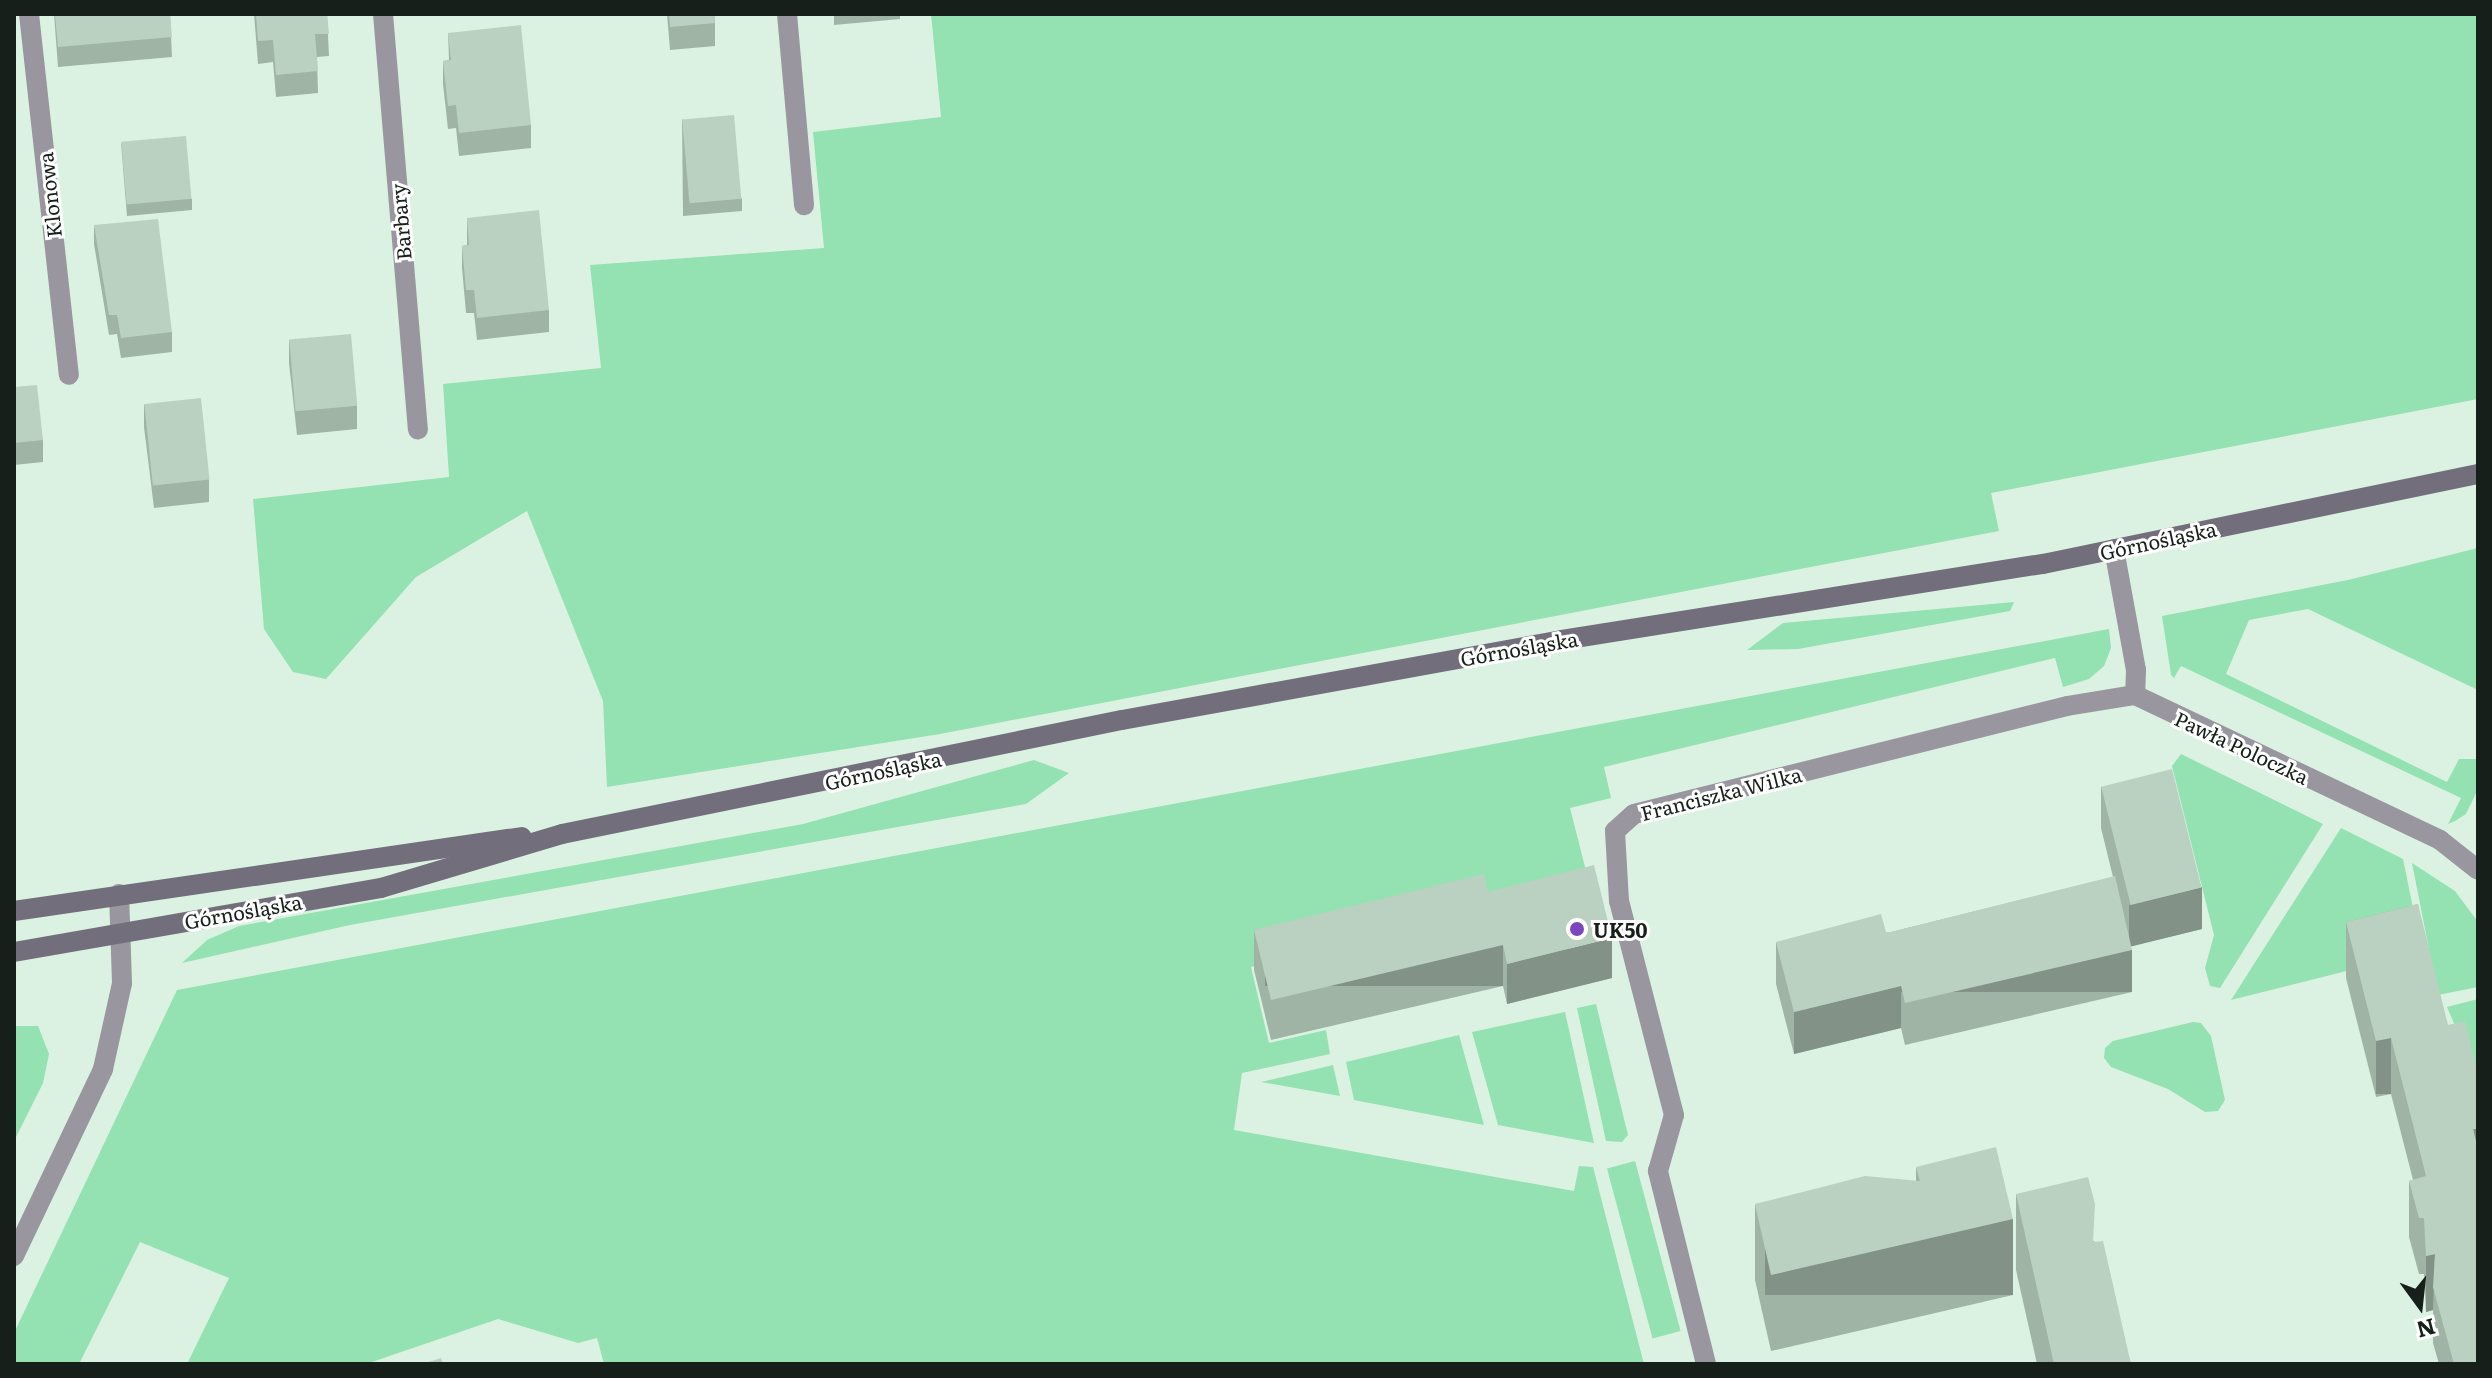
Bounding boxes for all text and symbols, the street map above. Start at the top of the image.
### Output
street label: Klonowa [33,151,65,239]
street label: Barbary [385,183,415,261]
street label: Górnośląska [2097,516,2219,564]
street label: Górnośląska [1458,626,1580,670]
street label: Pawła Poloczka [2171,706,2313,788]
street label: Górnośląska [822,746,944,794]
street label: Franciszka Wilka [1638,761,1804,825]
street label: Górnośląska [182,889,304,933]
place label: UK50 [1593,917,1648,941]
marker: UK50 [1568,920,1586,938]
north arrow [2380,1266,2460,1346]
text: N [2413,1311,2440,1348]

